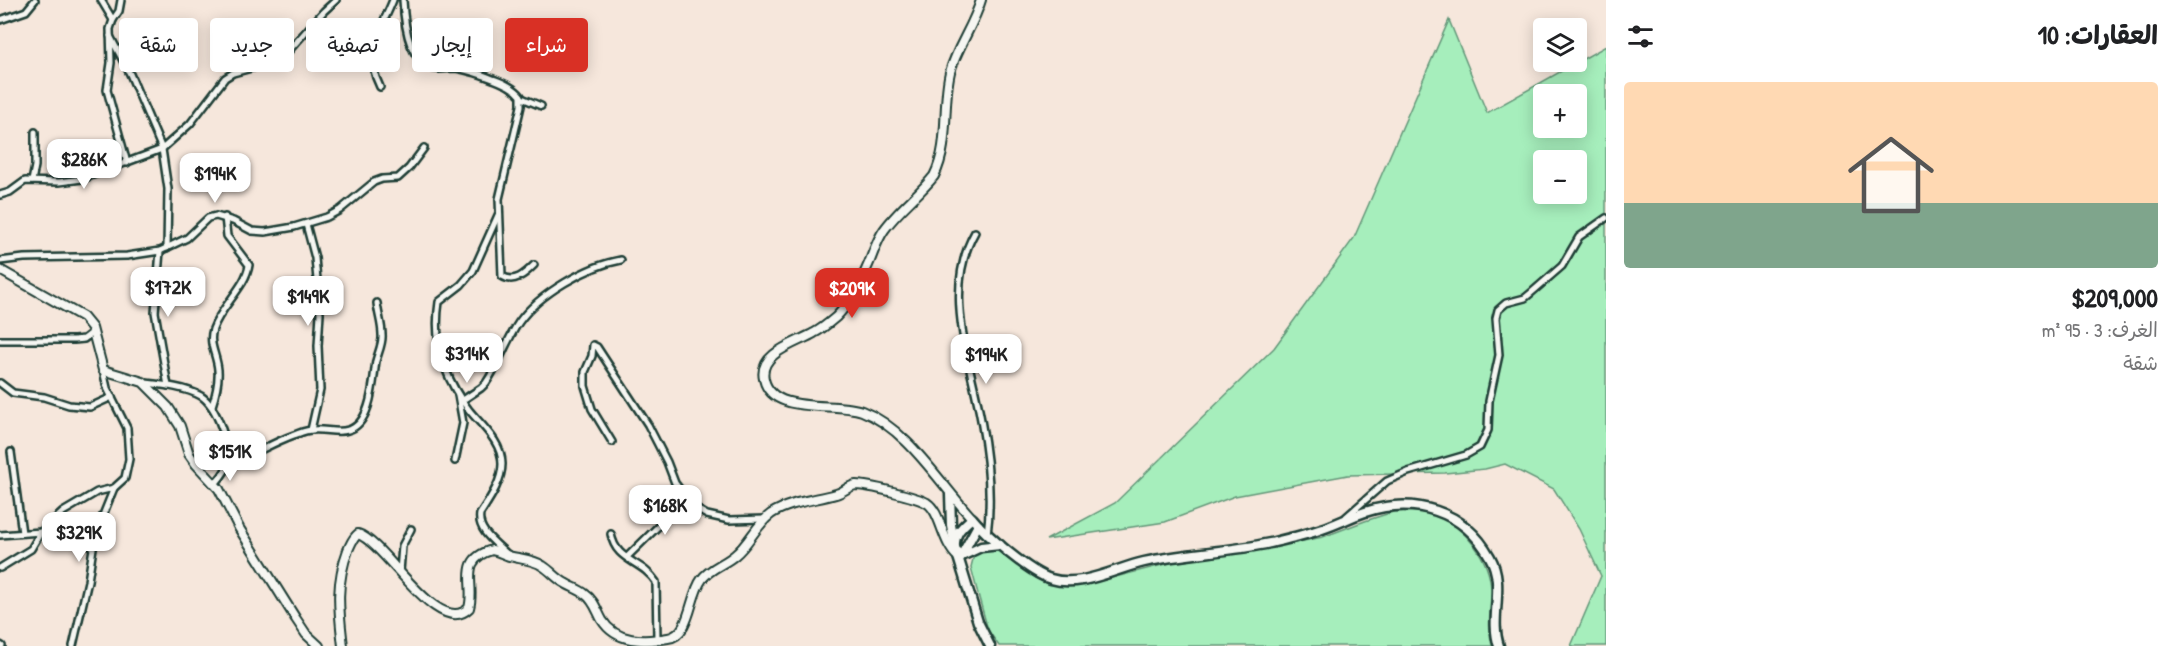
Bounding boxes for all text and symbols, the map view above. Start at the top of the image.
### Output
text: العقارات: 10 [2038,17,2158,52]
chip: شقة [119,18,198,72]
chip: جديد [210,18,294,72]
chip: تصفية [306,18,400,72]
chip: إيجار [412,18,493,72]
chip: شراء [505,18,588,72]
map controls [1533,18,1587,204]
button: layers [1533,18,1587,72]
icon: filters [1624,20,1657,53]
button: + [1533,84,1587,138]
icon: home [1837,121,1945,229]
pin: $286K [42,139,126,190]
text: $286K [61,145,107,172]
button: − [1533,150,1587,204]
pin: $194K [173,153,257,204]
text: $194K [194,159,236,186]
pin: $172K [126,267,210,318]
pin: $209K [810,268,894,319]
text: $172K [144,273,192,300]
text: $209K [829,274,875,301]
pin: $149K [266,276,350,327]
text: $209,000 [2071,280,2158,315]
text: $149K [287,282,329,309]
text: الغرف: 3 · 95 m² [2042,316,2158,343]
pin: $314K [425,333,509,384]
pin: $194K [944,334,1028,385]
text: $314K [445,339,489,366]
text: $194K [965,340,1007,367]
text: شقة [2123,349,2158,376]
pin: $151K [188,431,272,482]
text: $151K [208,437,252,464]
pin: $168K [623,485,707,536]
text: $168K [643,491,687,518]
pin: $329K [37,512,121,563]
text: $329K [56,518,102,545]

